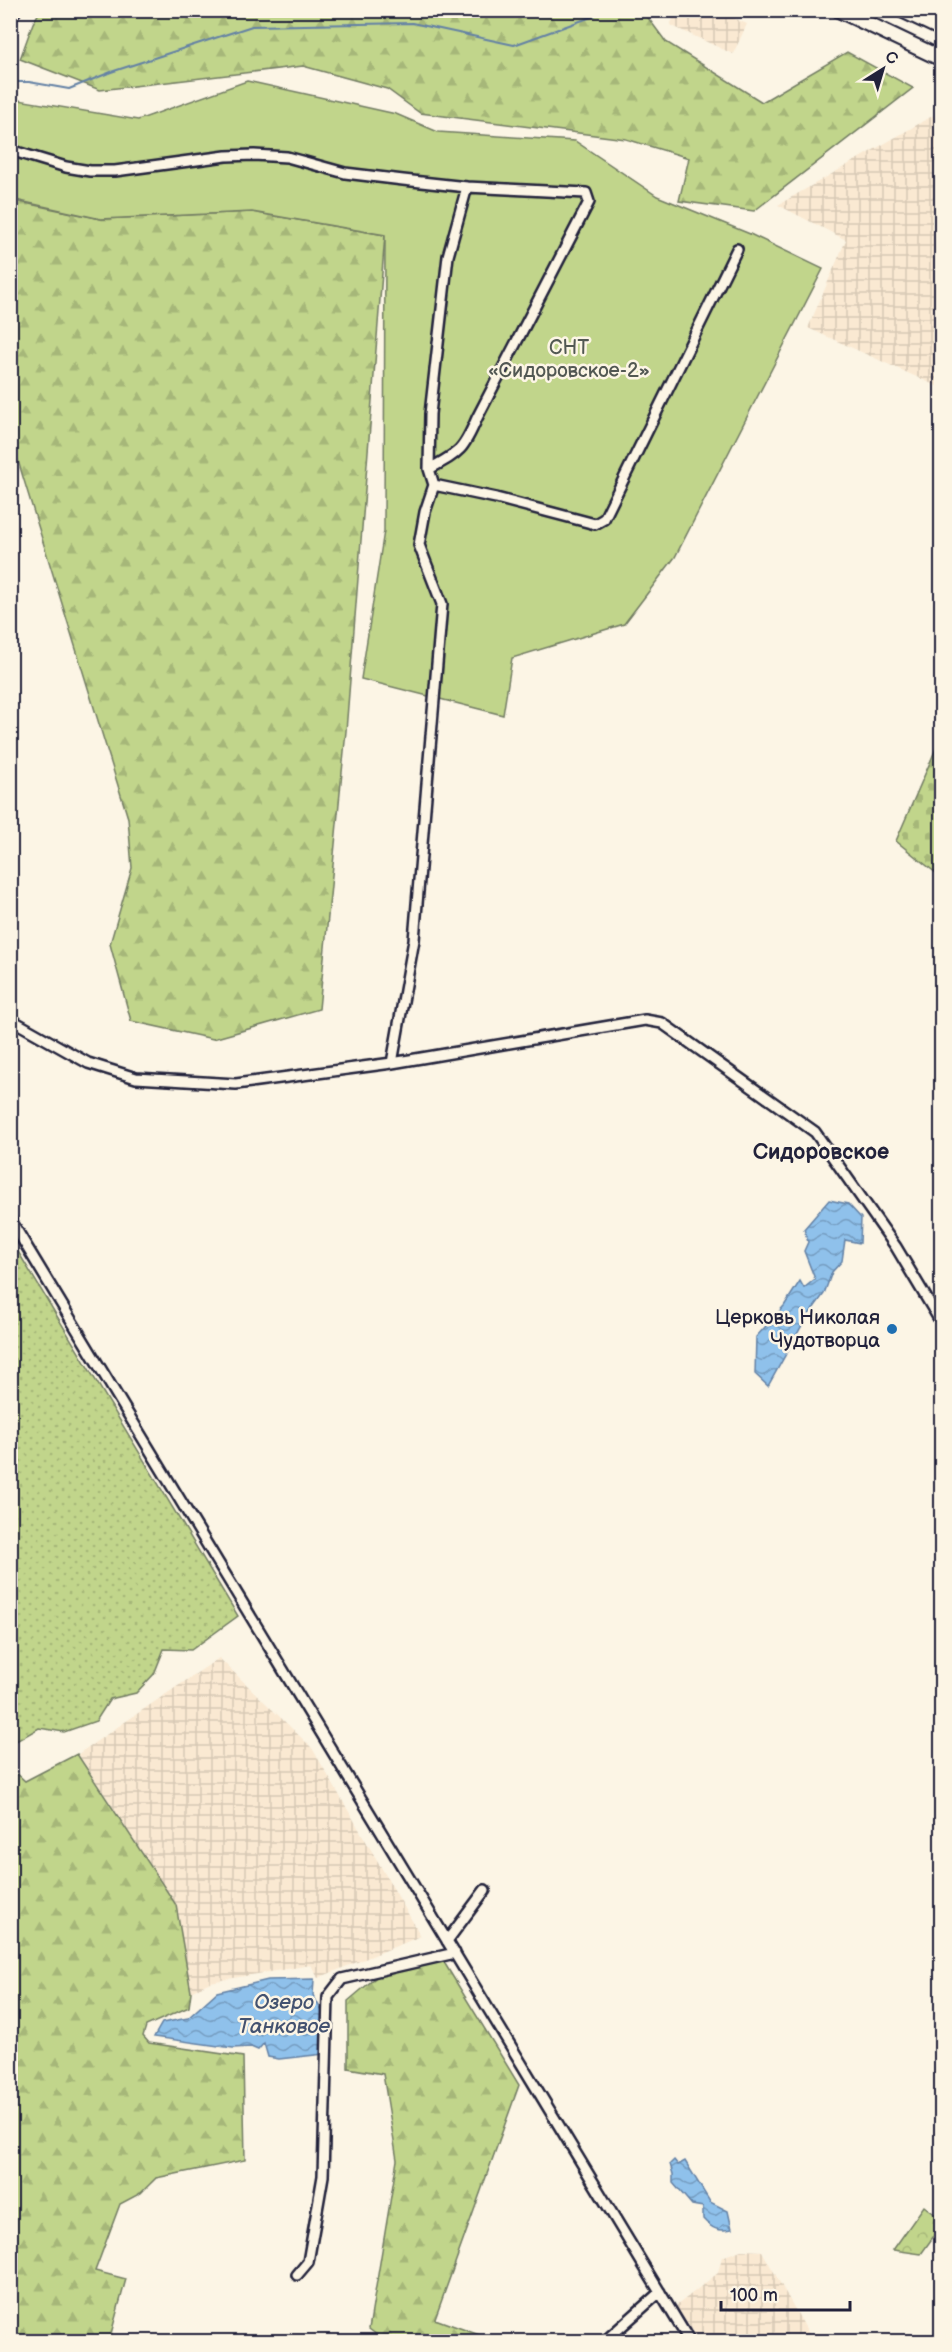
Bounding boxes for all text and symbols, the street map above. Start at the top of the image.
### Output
north arrow [853,39,913,99]
text: С [881,47,901,69]
park label: СНТ «Сидоровское-2» [488,336,650,383]
district label: Сидоровское [753,1139,889,1166]
place label: Церковь Николая Чудотворца [715,1306,880,1353]
marker: Церковь Николая Чудотворца [885,1322,899,1336]
water label: Озеро Танковое [238,1990,330,2039]
scale bar [721,2274,850,2312]
text: 100 m [730,2285,778,2306]

